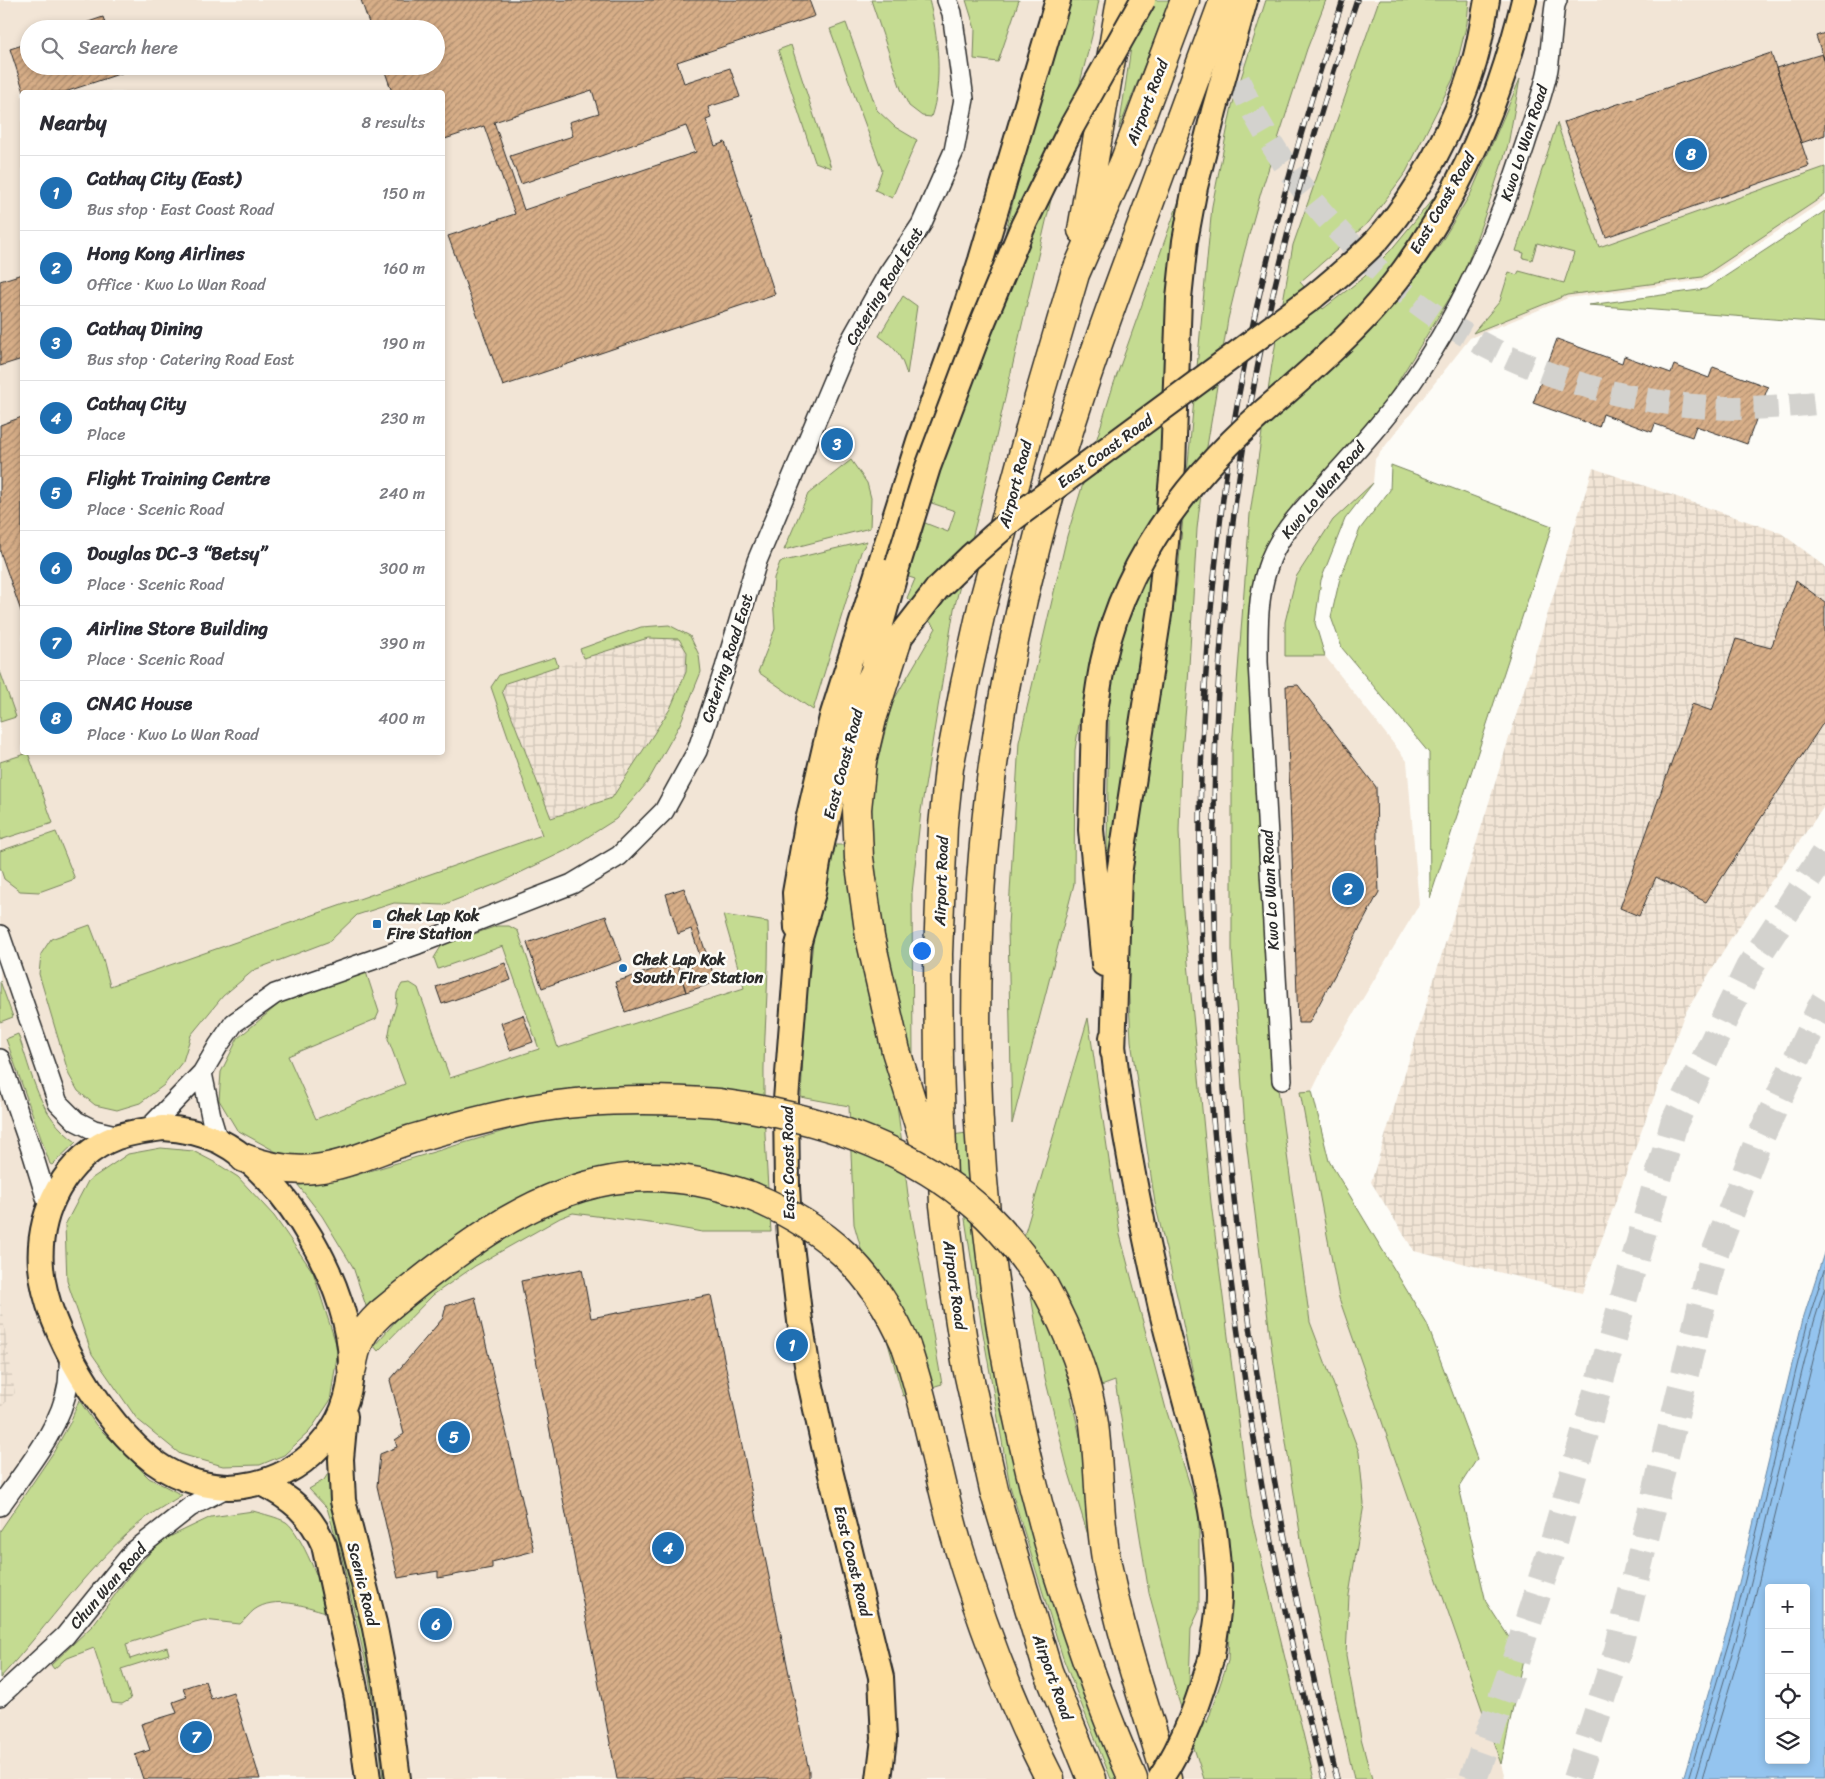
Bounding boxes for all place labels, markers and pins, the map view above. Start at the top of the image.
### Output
pin: 8 [1675,135,1707,173]
pin: 3 [821,425,853,463]
pin: 2 [1332,870,1364,908]
place label: Chek Lap Kok Fire Station [386,901,480,948]
marker: Chek Lap Kok Fire Station [371,918,383,930]
place label: Chek Lap Kok South Fire Station [632,945,763,992]
marker: Chek Lap Kok South Fire Station [617,962,629,974]
pin: 1 [776,1326,808,1364]
pin: 5 [438,1418,470,1456]
pin: 4 [652,1529,684,1567]
pin: 6 [420,1605,452,1643]
pin: 7 [180,1718,212,1756]

